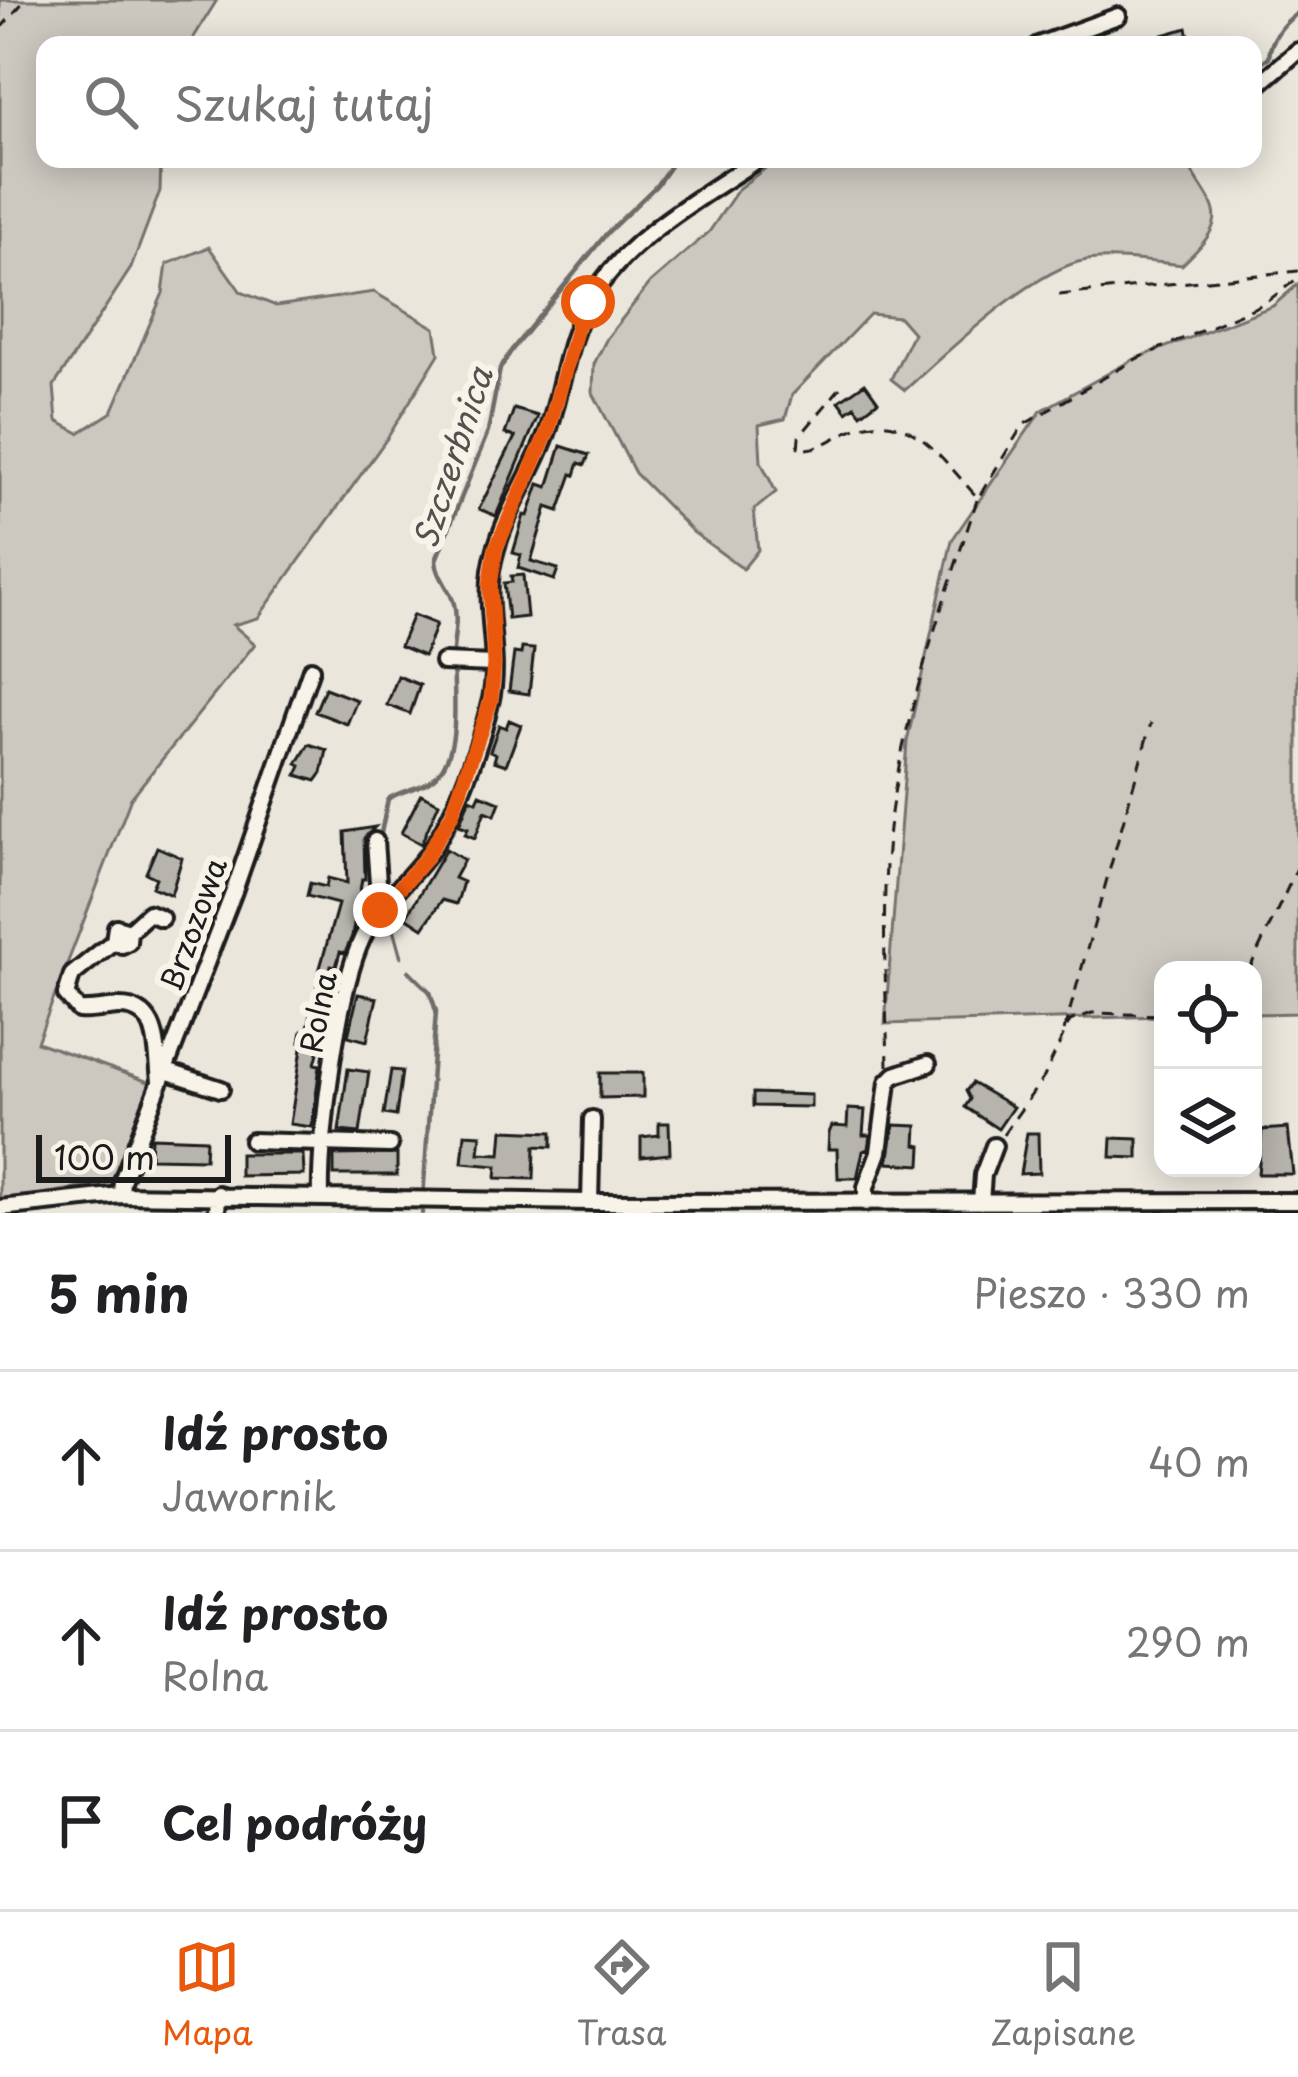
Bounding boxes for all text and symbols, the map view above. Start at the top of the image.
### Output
search box [36,36,1262,168]
text: Szukaj tutaj [174,68,434,136]
icon: search [78,69,144,135]
route start [561,275,615,329]
water label: Szczerbnica [398,359,504,554]
street label: Brzozowa [147,851,237,997]
route end [353,883,407,937]
map controls [1154,961,1262,1177]
button: locate [1154,961,1262,1069]
street label: Rolna [287,967,347,1056]
button: layers [1154,1069,1262,1177]
scale bar [36,1129,231,1182]
text: 100 m [54,1131,155,1181]
text: 5 min [48,1253,190,1330]
text: Pieszo · 330 m [974,1262,1250,1321]
text: Idź prosto [162,1397,388,1465]
icon: ahead [48,1428,114,1494]
text: 40 m [1148,1431,1250,1490]
text: Jawornik [162,1465,336,1524]
text: Idź prosto [162,1577,388,1645]
icon: ahead [48,1608,114,1674]
text: 290 m [1126,1611,1250,1670]
text: Rolna [162,1645,268,1704]
text: Cel podróży [162,1787,427,1855]
icon: arrive [48,1788,114,1854]
tab: Mapa [162,1934,253,2056]
tab: Trasa [577,1934,667,2056]
tab: Zapisane [991,1934,1136,2056]

